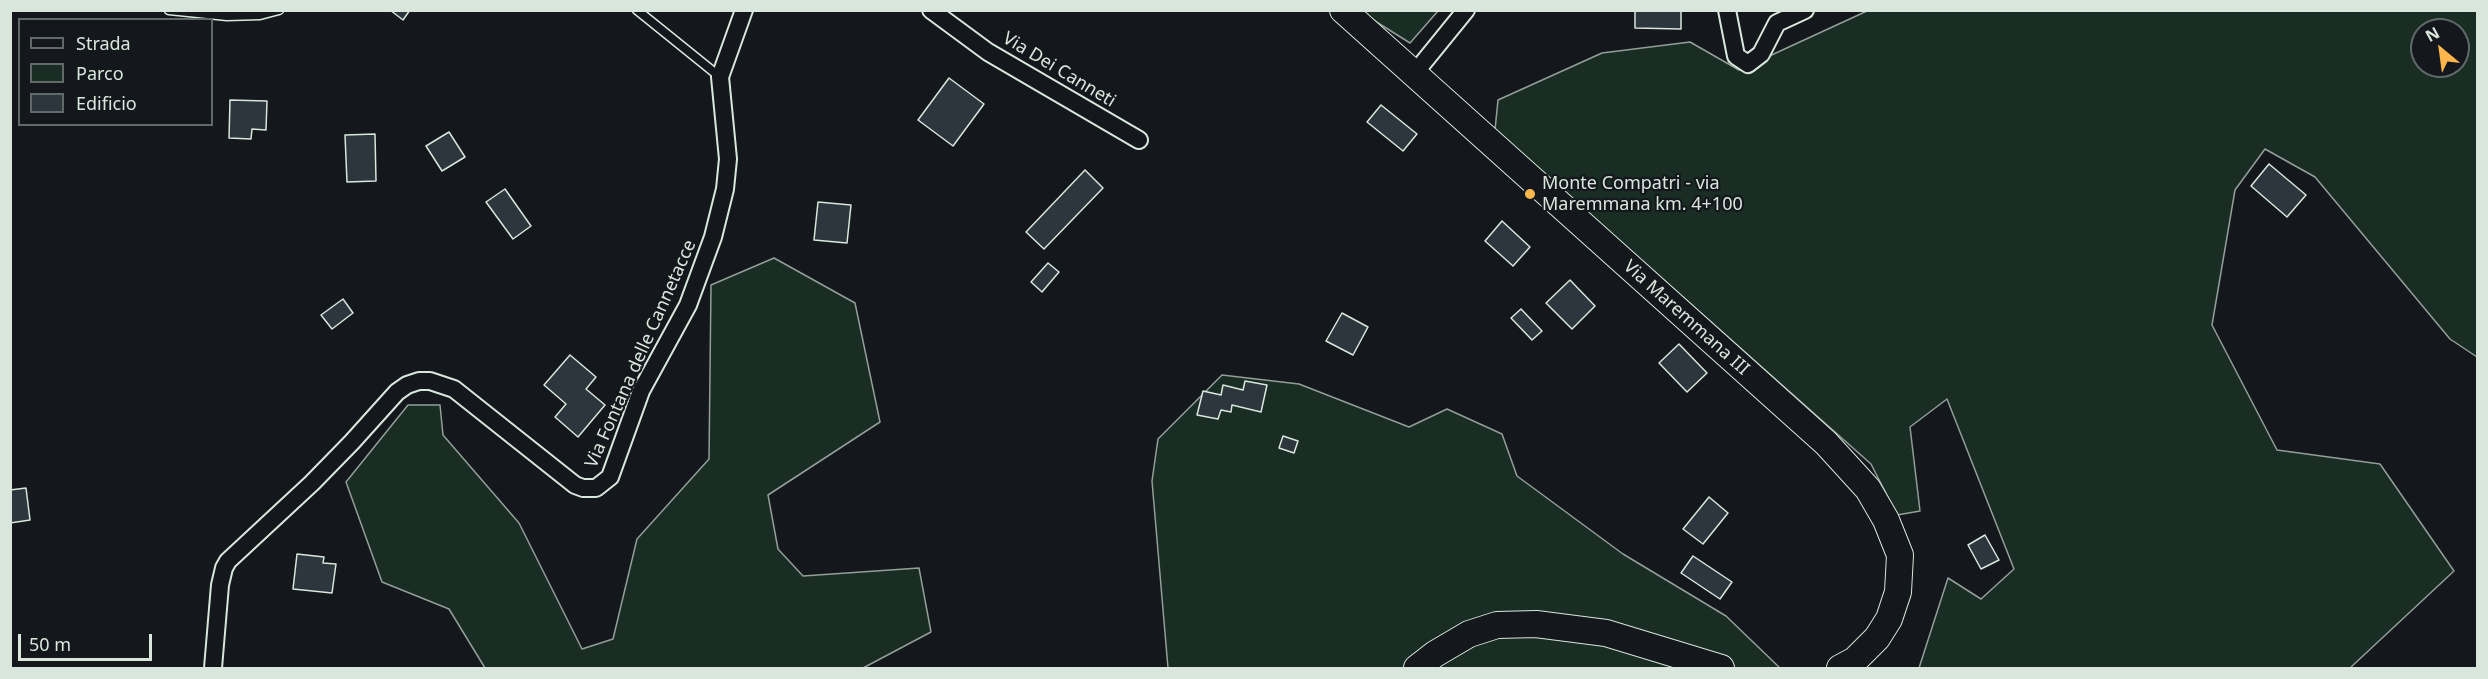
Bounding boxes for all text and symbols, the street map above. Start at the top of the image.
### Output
legend [18,18,213,126]
north arrow [2410,18,2470,78]
text: N [2421,21,2443,47]
street label: Via Dei Canneti [999,28,1119,112]
text: Strada [76,31,131,55]
text: Parco [76,61,124,85]
text: Edificio [76,91,137,115]
place label: Monte Compatri - via Maremmana km. 4+100 [1542,173,1743,216]
marker: Monte Compatri - via Maremmana km. 4+100 [1523,187,1537,201]
street label: Via Fontana delle Cannetacce [581,237,701,471]
street label: Via Maremmana III [1619,256,1753,380]
scale bar [21,622,154,660]
text: 50 m [29,632,71,656]

